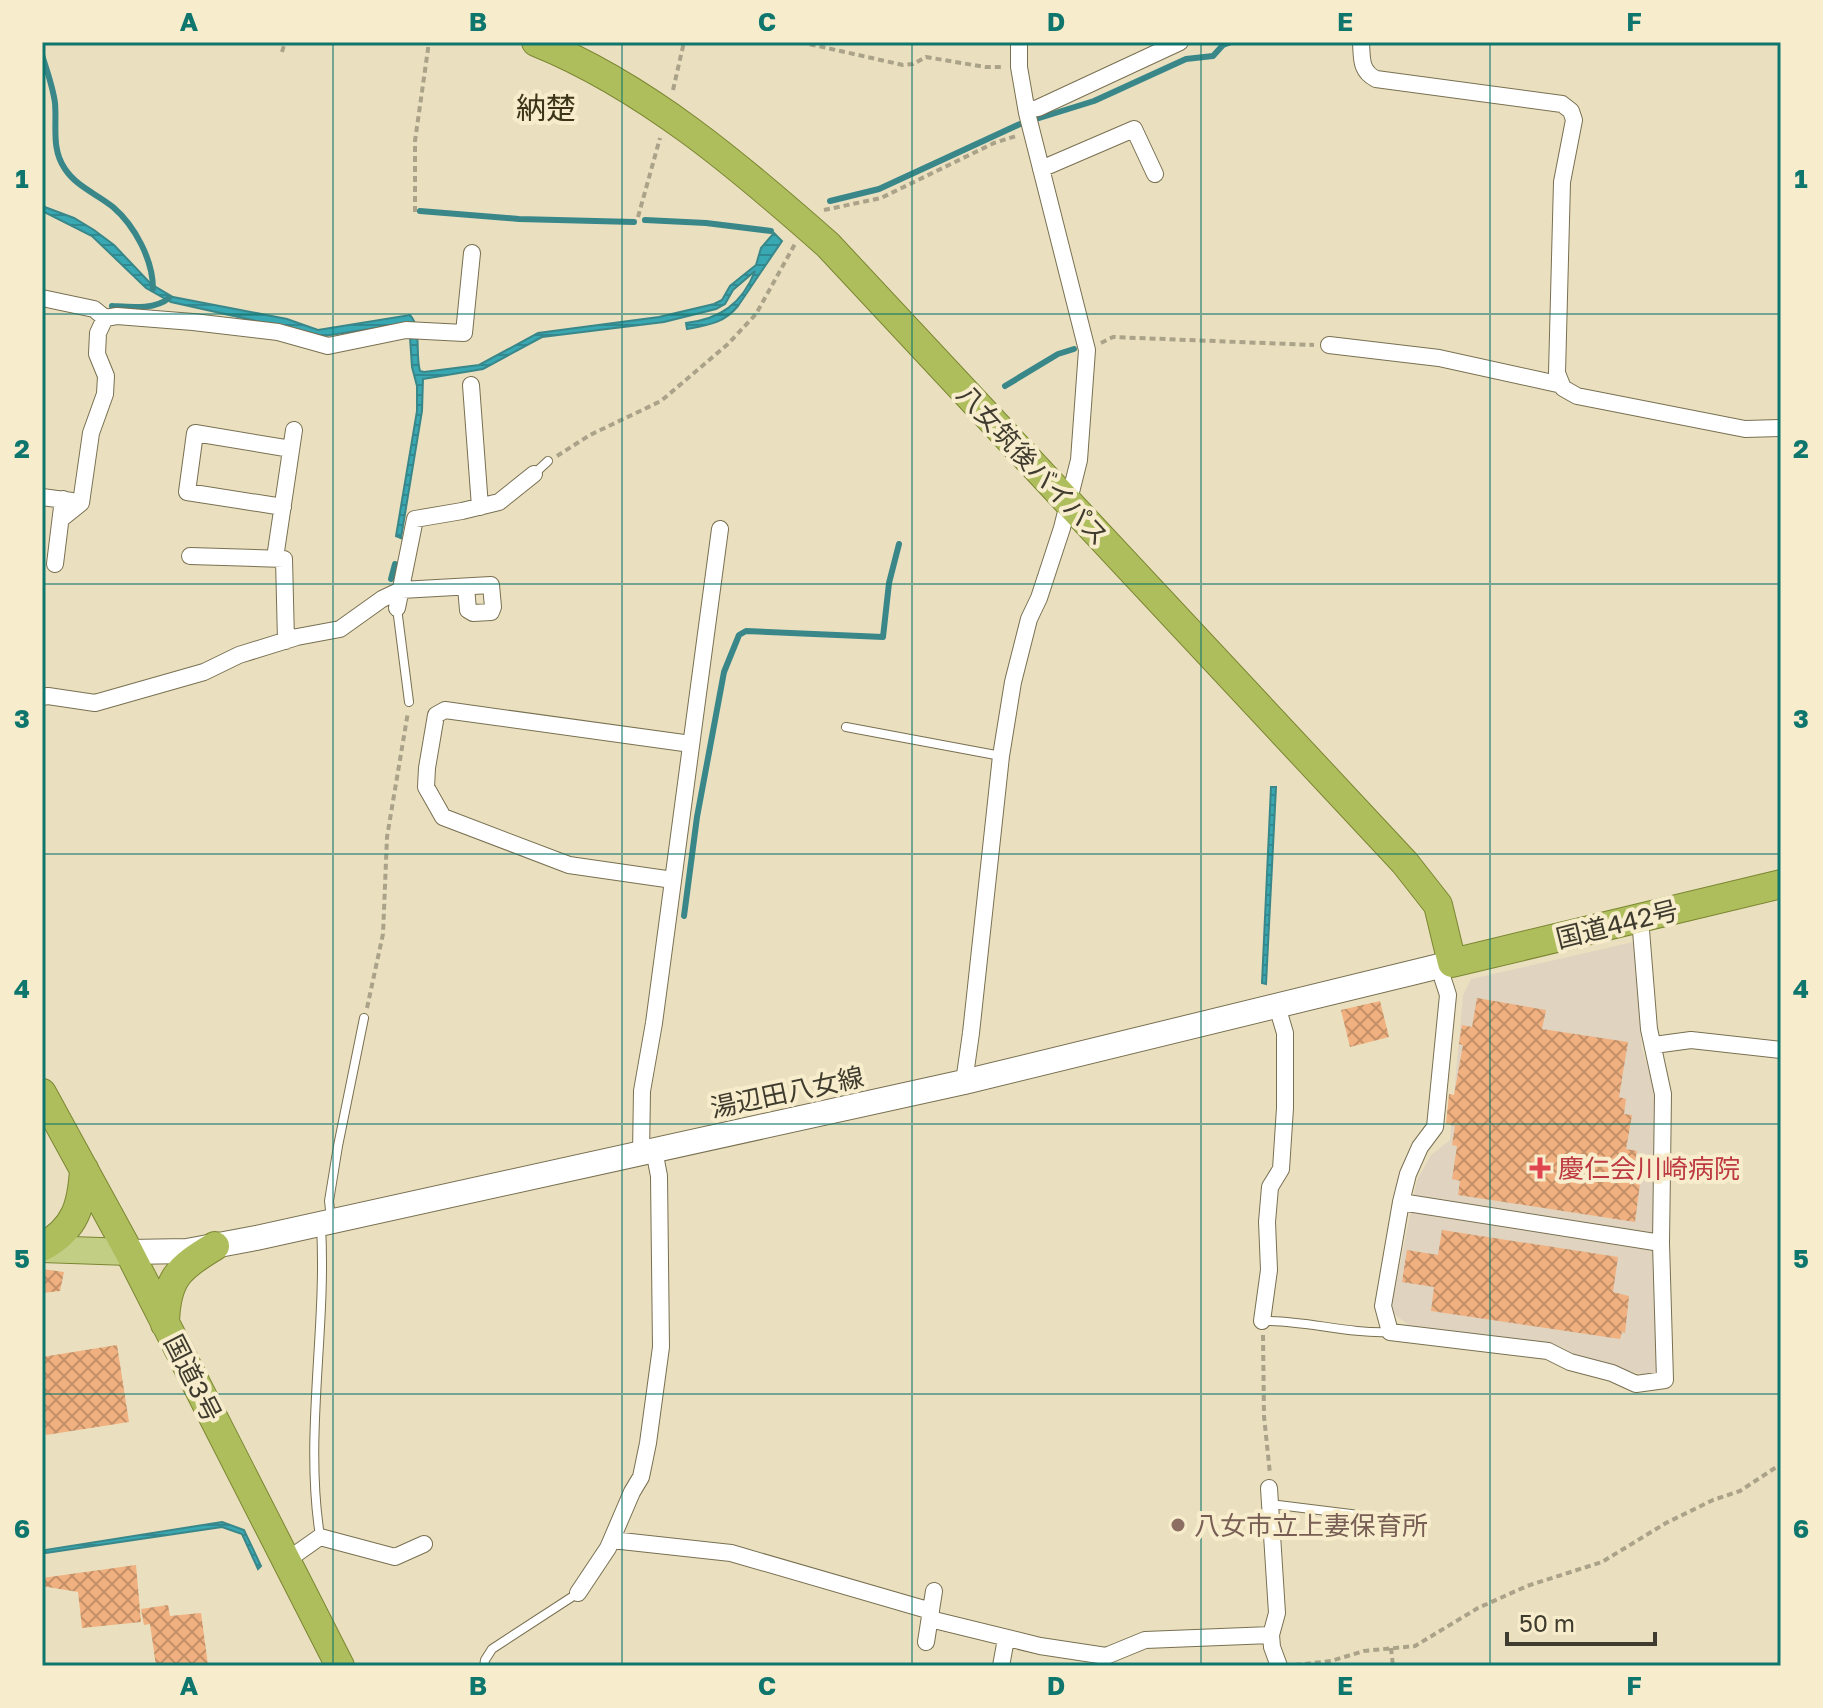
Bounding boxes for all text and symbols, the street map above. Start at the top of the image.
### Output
text: A [180,6,199,37]
text: B [469,6,487,37]
text: C [758,6,776,37]
text: D [1047,6,1065,37]
text: E [1337,6,1353,37]
text: F [1626,6,1642,37]
district label: 納楚 [516,90,576,126]
text: 1 [15,163,29,194]
text: 1 [1794,163,1808,194]
street label: 八女筑後バイパス [951,379,1115,551]
text: 2 [14,433,30,464]
text: 2 [1793,433,1809,464]
text: 3 [14,703,30,734]
text: 3 [1793,703,1809,734]
street label: 国道442号 [1553,894,1681,954]
text: 4 [14,973,30,1004]
text: 4 [1793,973,1809,1004]
street label: 湯辺田八女線 [707,1061,867,1123]
place label: 慶仁会川崎病院 [1558,1153,1740,1184]
marker: 慶仁会川崎病院 [1529,1157,1551,1179]
text: 5 [14,1243,30,1274]
text: 5 [1793,1243,1809,1274]
street label: 国道3号 [158,1329,228,1427]
place label: 八女市立上妻保育所 [1194,1510,1428,1541]
text: 6 [14,1513,30,1544]
text: 6 [1793,1513,1809,1544]
marker: 八女市立上妻保育所 [1169,1516,1187,1534]
scale bar [1507,1596,1655,1646]
text: 50 m [1519,1608,1575,1637]
text: A [180,1670,199,1701]
text: B [469,1670,487,1701]
text: C [758,1670,776,1701]
text: D [1047,1670,1065,1701]
text: E [1337,1670,1353,1701]
text: F [1626,1670,1642,1701]

